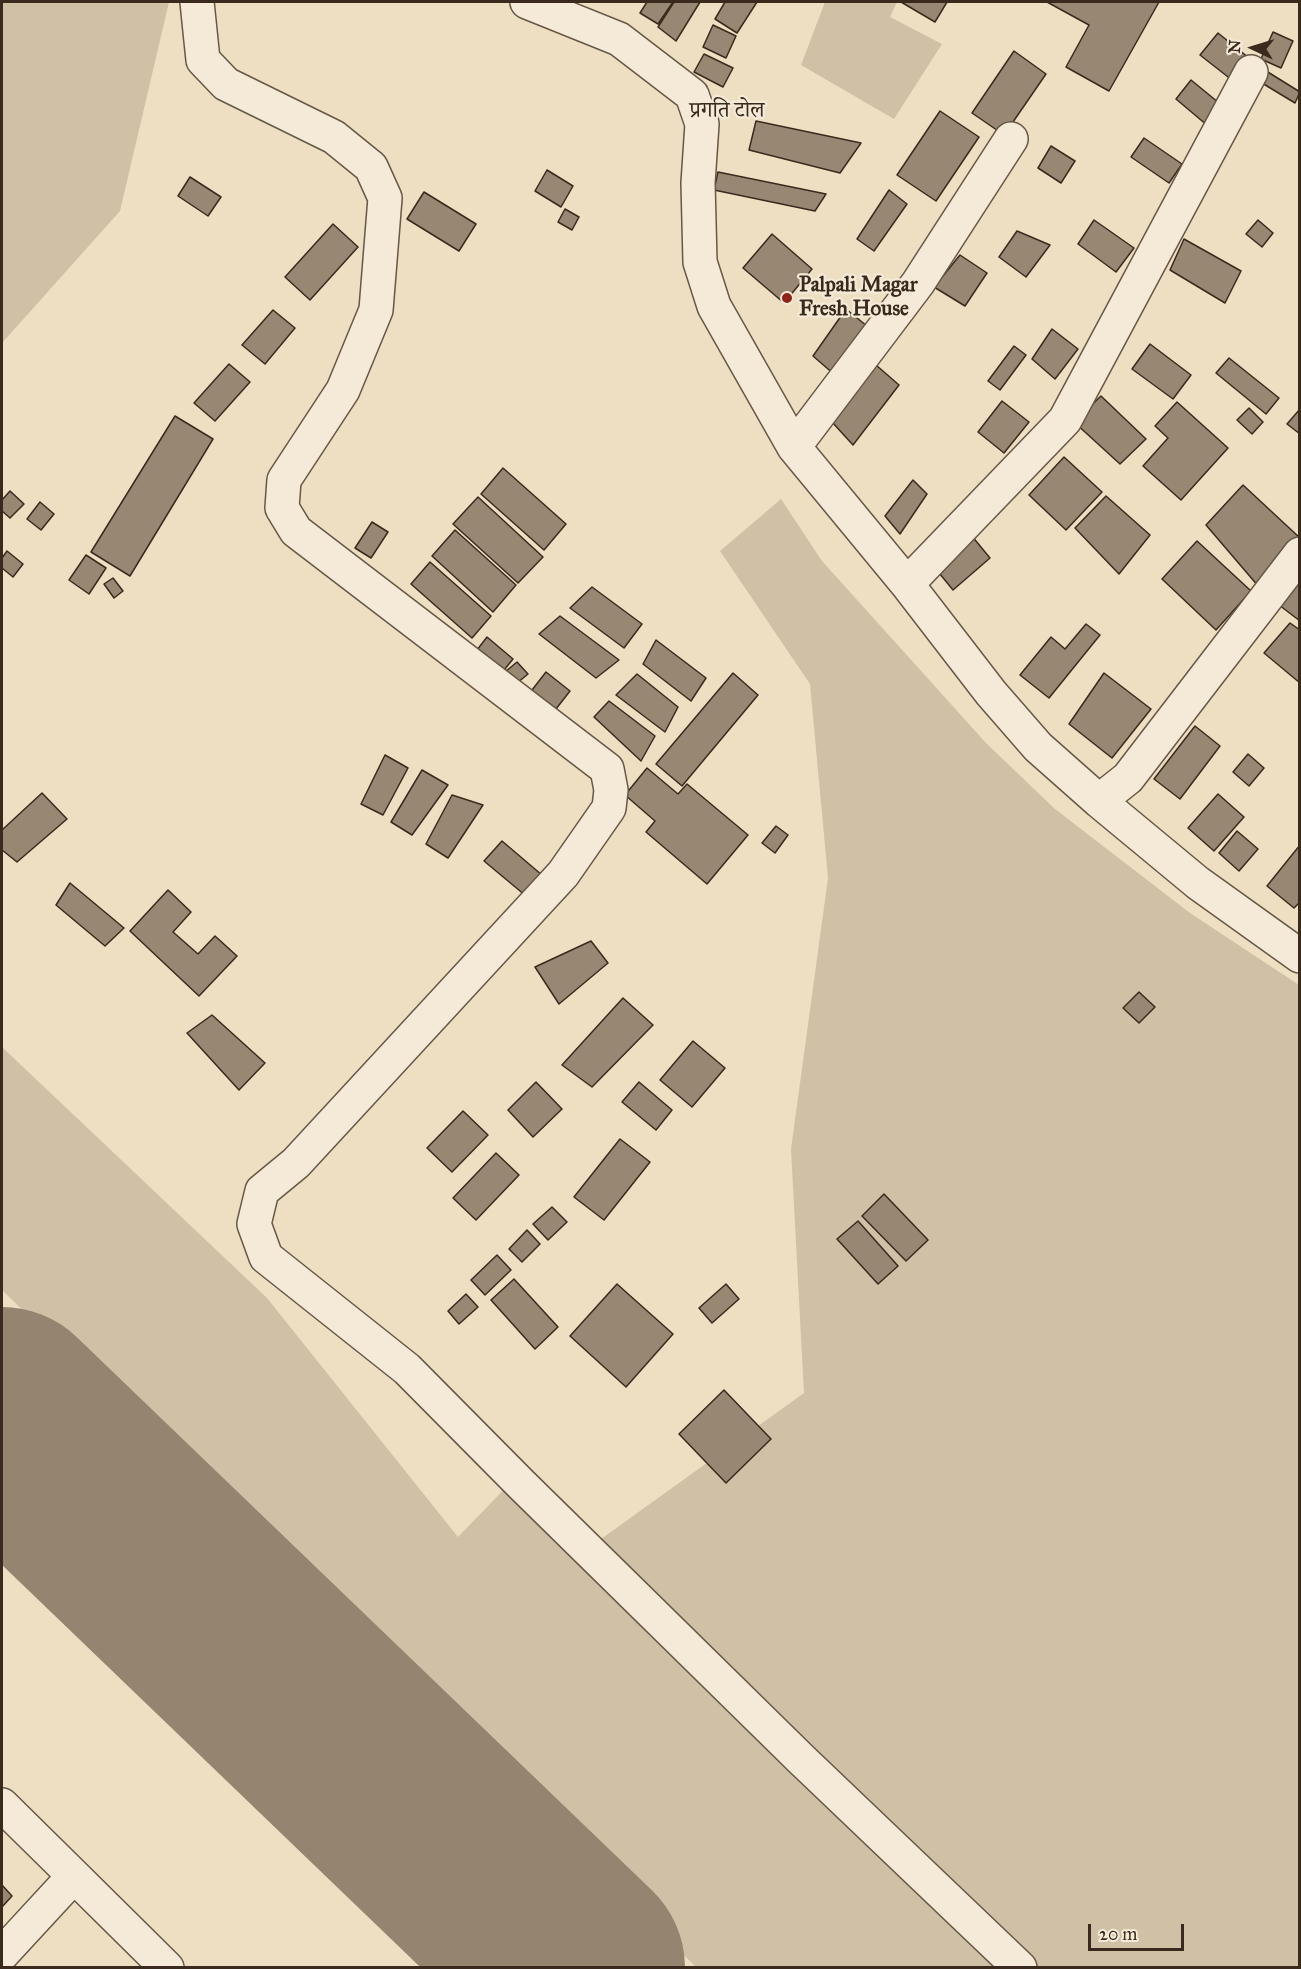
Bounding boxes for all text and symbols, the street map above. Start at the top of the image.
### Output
north arrow [1223,18,1283,78]
text: N [1225,39,1244,54]
district label: प्रगति टोल [690,99,764,125]
place label: Palpali Magar Fresh House [799,273,918,323]
marker: Palpali Magar Fresh House [780,291,794,305]
scale bar [1091,1912,1187,1950]
text: 20 m [1099,1923,1137,1945]

